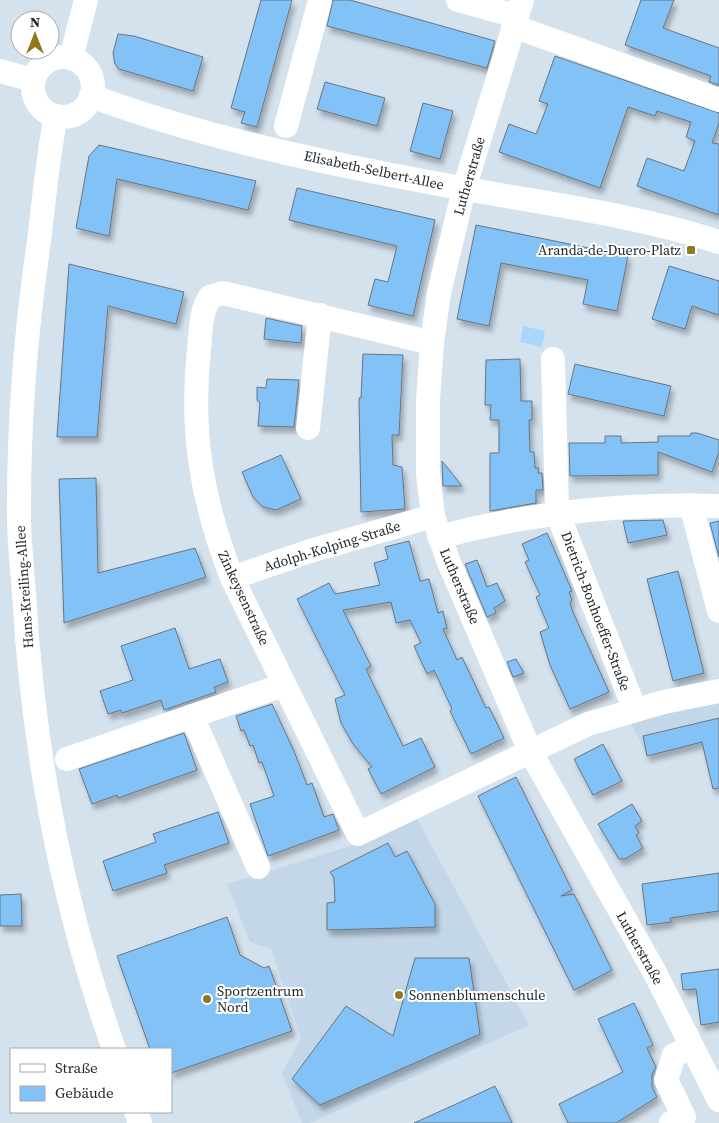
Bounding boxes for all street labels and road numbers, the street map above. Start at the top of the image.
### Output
street label: Lutherstraße [448,134,490,218]
street label: Elisabeth-Selbert-Allee [302,145,446,195]
street label: Adolph-Kolping-Straße [261,516,403,576]
street label: Hans-Kreiling-Allee [10,525,38,649]
street label: Dietrich-Bonhoeffer-Straße [556,528,636,694]
street label: Lutherstraße [435,545,485,627]
street label: Zinkeysenstraße [213,547,275,649]
street label: Lutherstraße [612,908,668,988]

